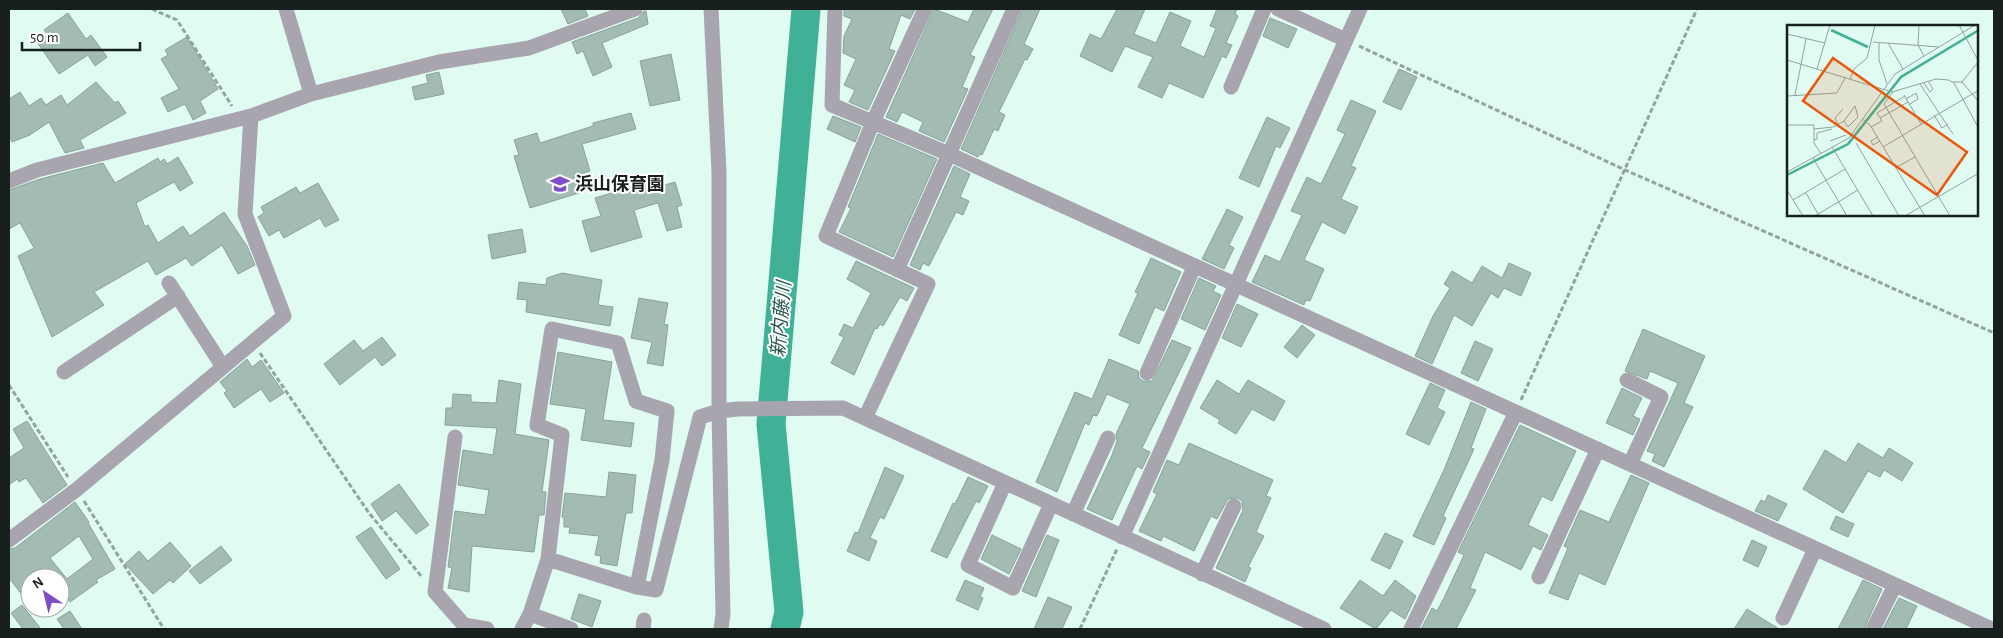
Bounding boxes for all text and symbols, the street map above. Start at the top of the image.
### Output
scale bar [22,20,140,52]
inset map [1787,25,1978,216]
text: 50 m [30,30,59,45]
school or university icon: 浜山保育園 [549,173,571,195]
place label: 浜山保育園 [575,174,665,194]
water label: 新内藤川 [768,278,794,358]
north arrow [20,568,70,618]
text: N [30,575,46,592]

